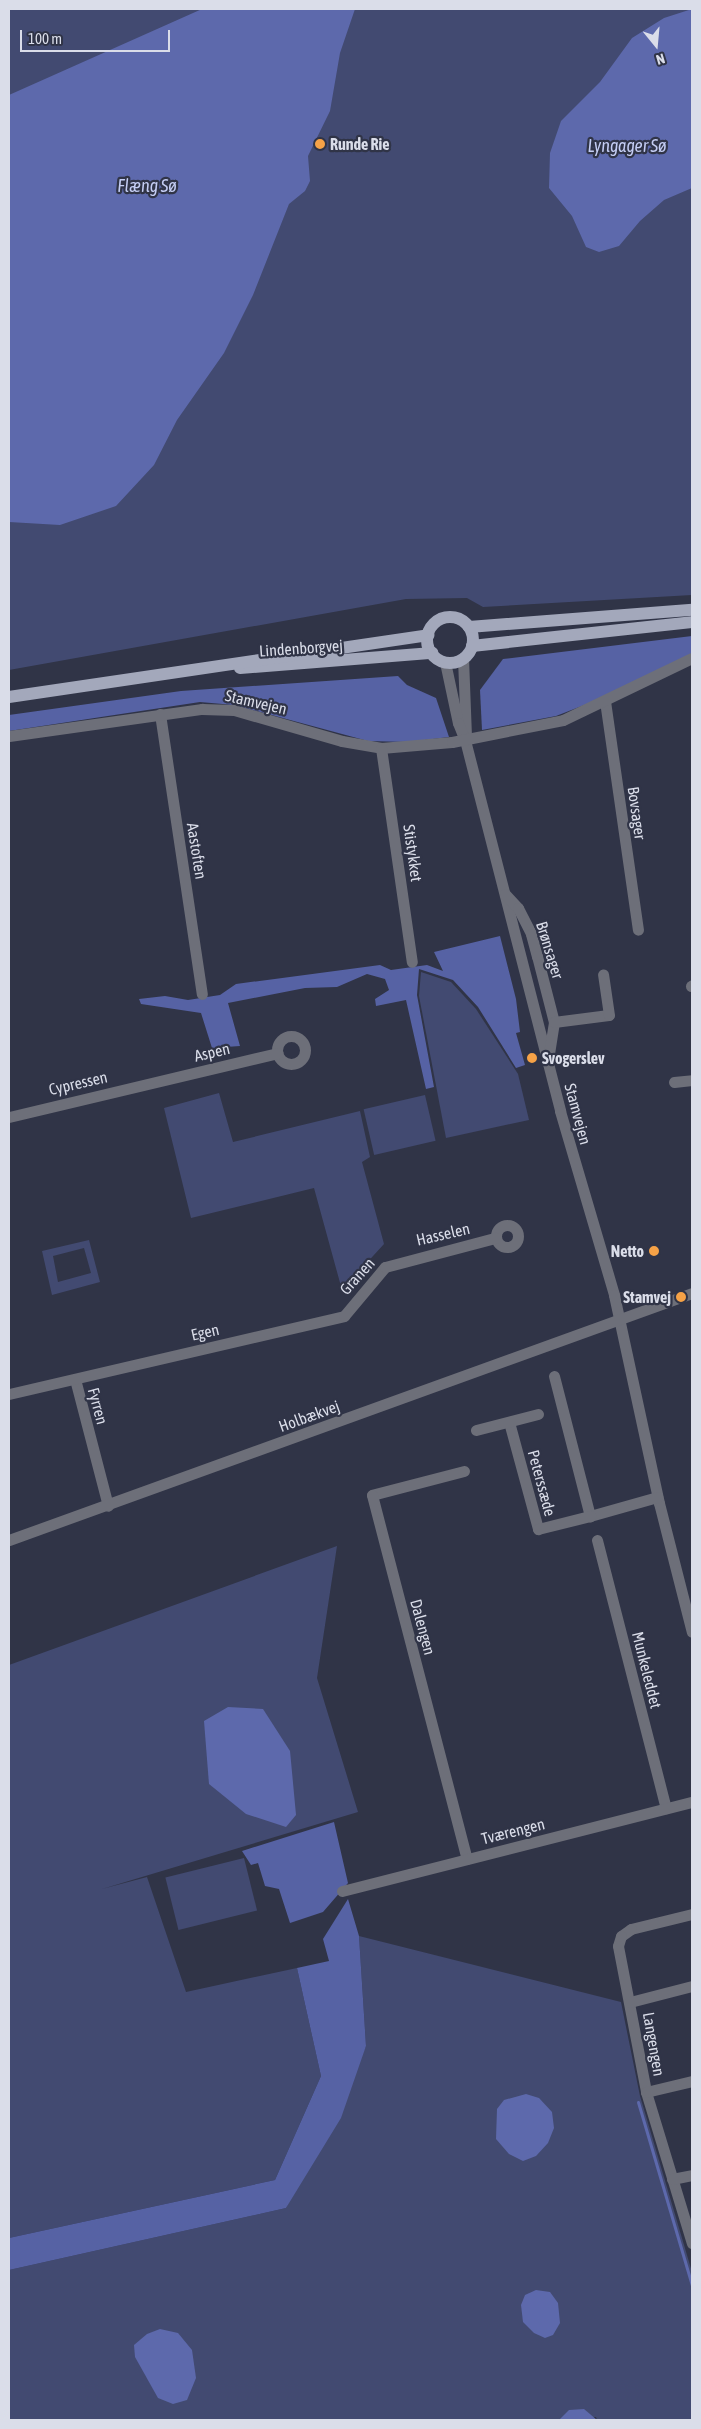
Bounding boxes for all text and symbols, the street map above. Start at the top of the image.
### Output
scale bar [22,20,172,52]
north arrow [631,20,681,70]
text: 100 m [28,30,62,47]
text: N [654,50,667,68]
place label: Runde Rie [330,134,389,154]
water label: Lyngager Sø [587,135,667,157]
marker: Runde Rie [314,138,326,150]
water label: Flæng Sø [117,175,177,197]
street label: Lindenborgvej [259,635,343,661]
street label: Stamvejen [223,686,289,718]
street label: Bovsager [624,785,650,841]
street label: Aastoften [183,821,211,881]
street label: Stistykket [399,823,427,883]
street label: Brønsager [532,919,568,981]
street label: Aspen [192,1039,232,1065]
place label: Svogerslev [542,1048,604,1068]
marker: Svogerslev [526,1052,538,1064]
street label: Cypressen [47,1067,109,1099]
street label: Stamvejen [561,1081,595,1147]
street label: Hasselen [414,1219,472,1249]
place label: Netto [611,1241,644,1261]
marker: Netto [648,1245,660,1257]
street label: Granen [335,1254,379,1298]
place label: Stamvej [623,1287,671,1307]
marker: Stamvej [675,1291,687,1303]
street label: Egen [189,1319,221,1345]
street label: Fyrren [84,1385,112,1427]
street label: Holbækvej [276,1396,342,1436]
street label: Peterssæde [524,1448,560,1518]
street label: Dalengen [406,1597,440,1657]
street label: Munkeleddet [628,1630,666,1710]
street label: Tværengen [479,1814,547,1848]
street label: Langengen [639,2011,669,2077]

